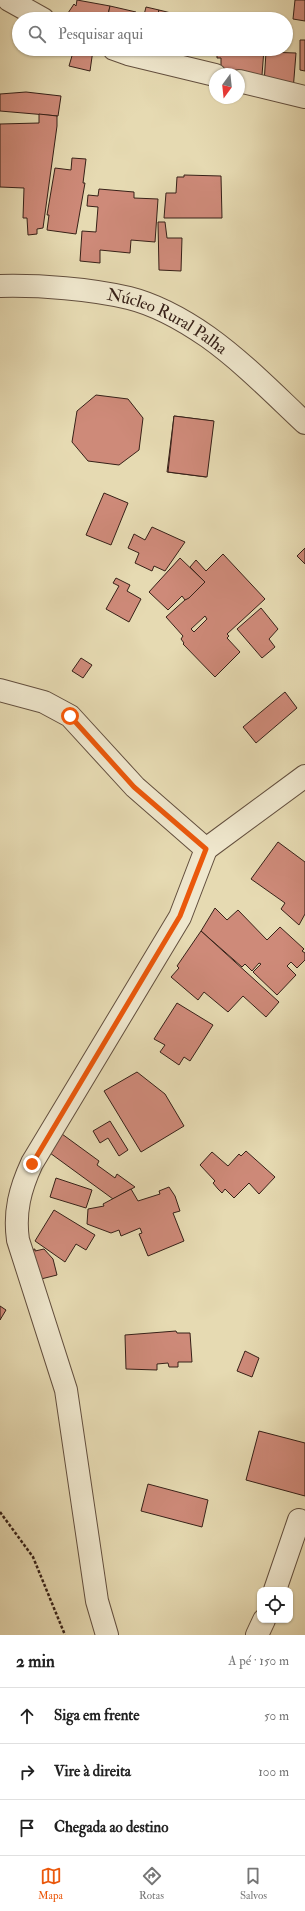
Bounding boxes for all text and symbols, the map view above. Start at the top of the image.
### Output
search box [12,12,293,56]
icon: search [26,23,48,45]
text: Pesquisar aqui [58,25,143,44]
north arrow [209,68,245,104]
street label: Núcleo Rural Palha [105,284,232,359]
route start [61,707,79,725]
route end [23,1155,41,1173]
map controls [257,1587,293,1623]
button: locate [257,1587,293,1623]
text: 2 min [16,1651,55,1672]
text: A pé · 150 m [228,1653,289,1669]
icon: ahead [16,1705,38,1727]
text: Siga em frente [54,1706,140,1725]
text: 50 m [264,1708,289,1724]
icon: right [16,1761,38,1783]
text: Vire à direita [54,1762,131,1781]
text: 100 m [258,1764,289,1780]
icon: arrive [16,1817,38,1839]
text: Chegada ao destino [54,1818,169,1837]
tab: Mapa [38,1865,63,1902]
tab: Rotas [139,1865,164,1902]
tab: Salvos [240,1865,267,1902]

